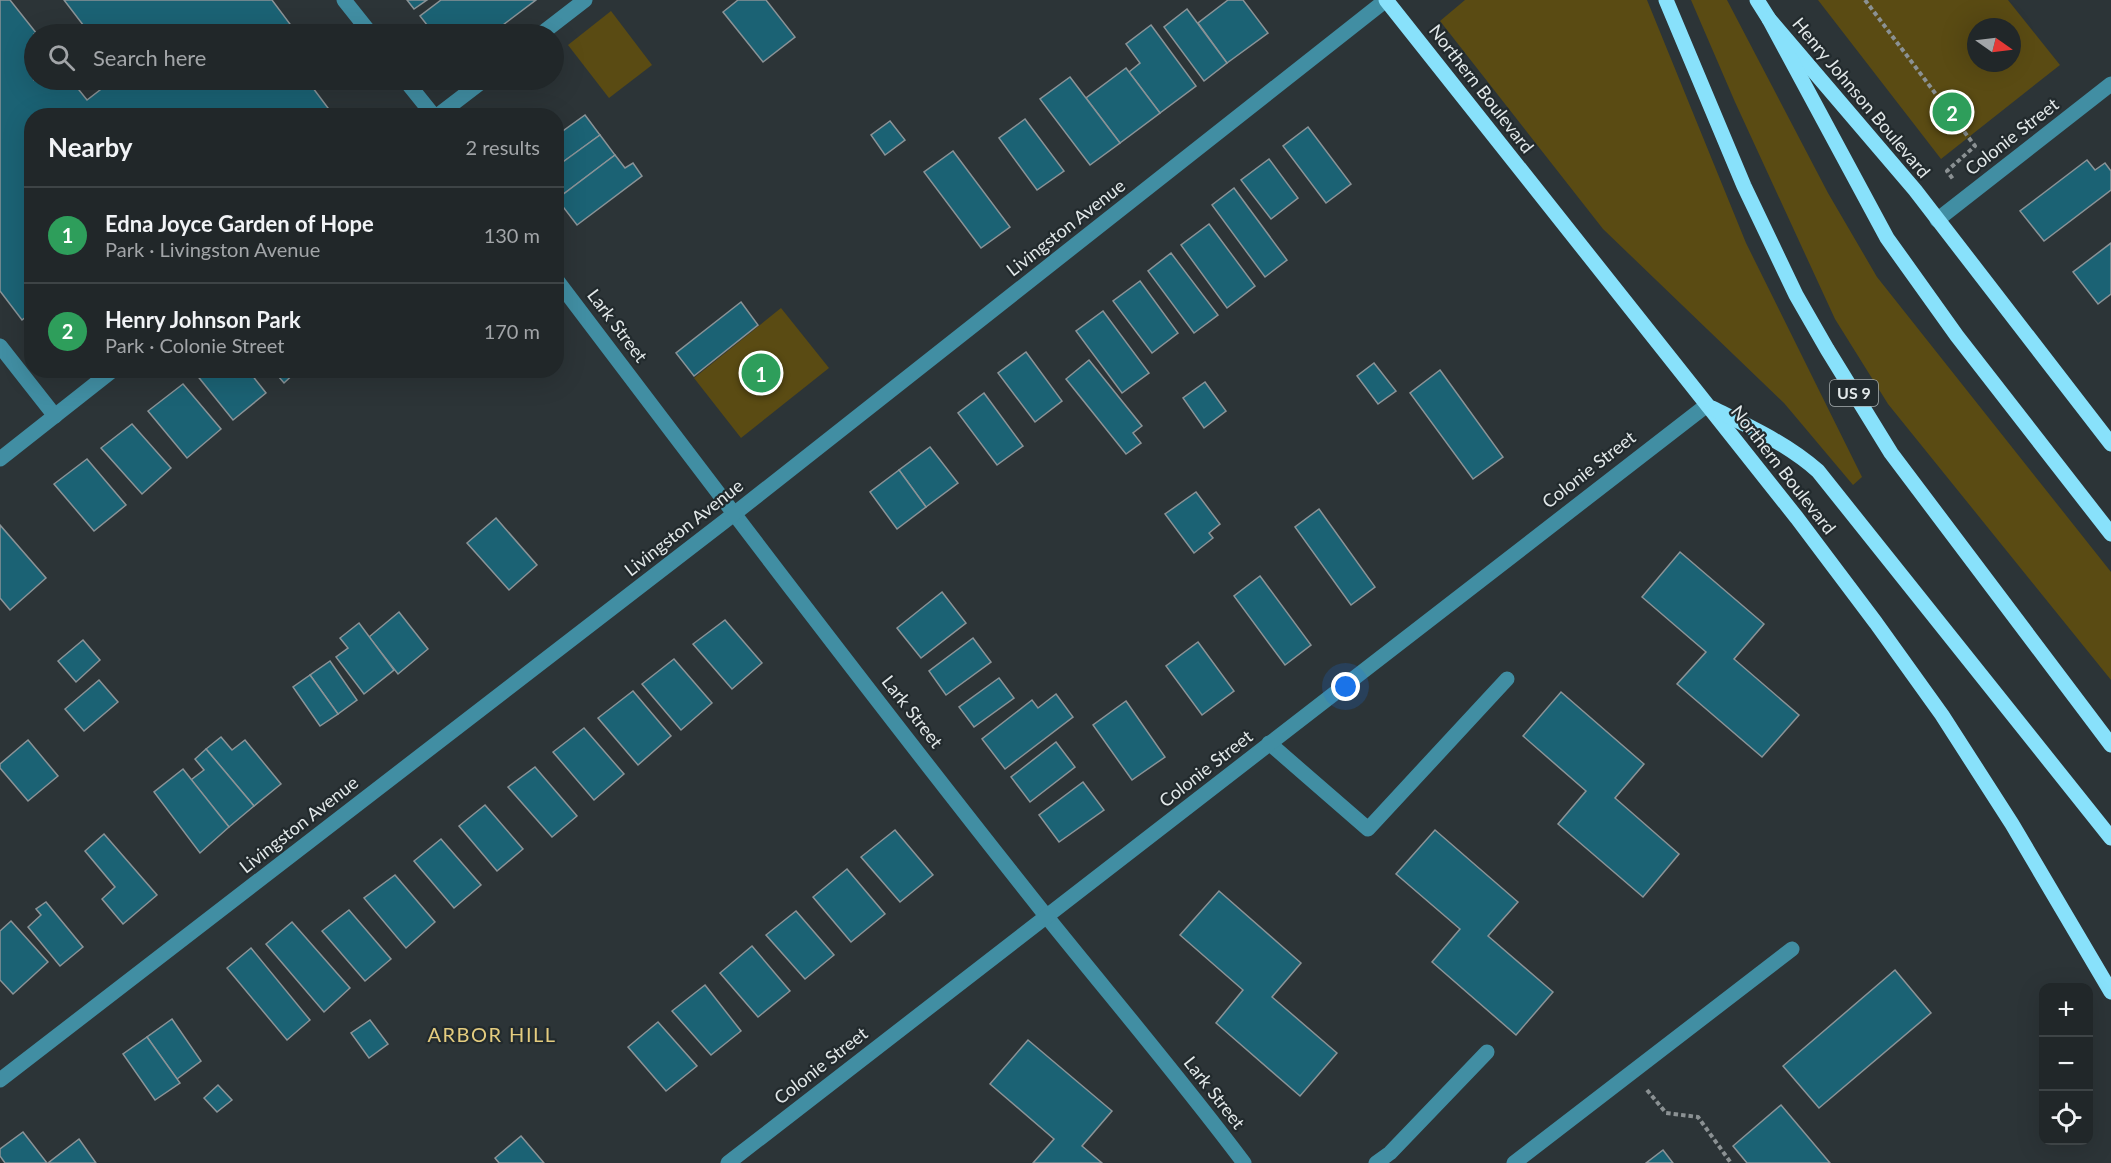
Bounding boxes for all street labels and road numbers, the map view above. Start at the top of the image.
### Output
street label: Henry Johnson Boulevard [1788,13,1935,182]
street label: Northern Boulevard [1425,20,1539,157]
street label: Colonie Street [1960,93,2063,179]
street label: Livingston Avenue [1002,174,1129,280]
street label: Lark Street [583,284,653,367]
road number: US 9 [1830,380,1878,406]
street label: Northern Boulevard [1727,401,1841,538]
street label: Colonie Street [1537,426,1640,512]
street label: Livingston Avenue [620,474,747,580]
street label: Lark Street [878,671,948,752]
street label: Colonie Street [1154,725,1257,811]
street label: Livingston Avenue [235,771,362,877]
street label: Colonie Street [769,1022,872,1108]
street label: Lark Street [1180,1052,1250,1133]

